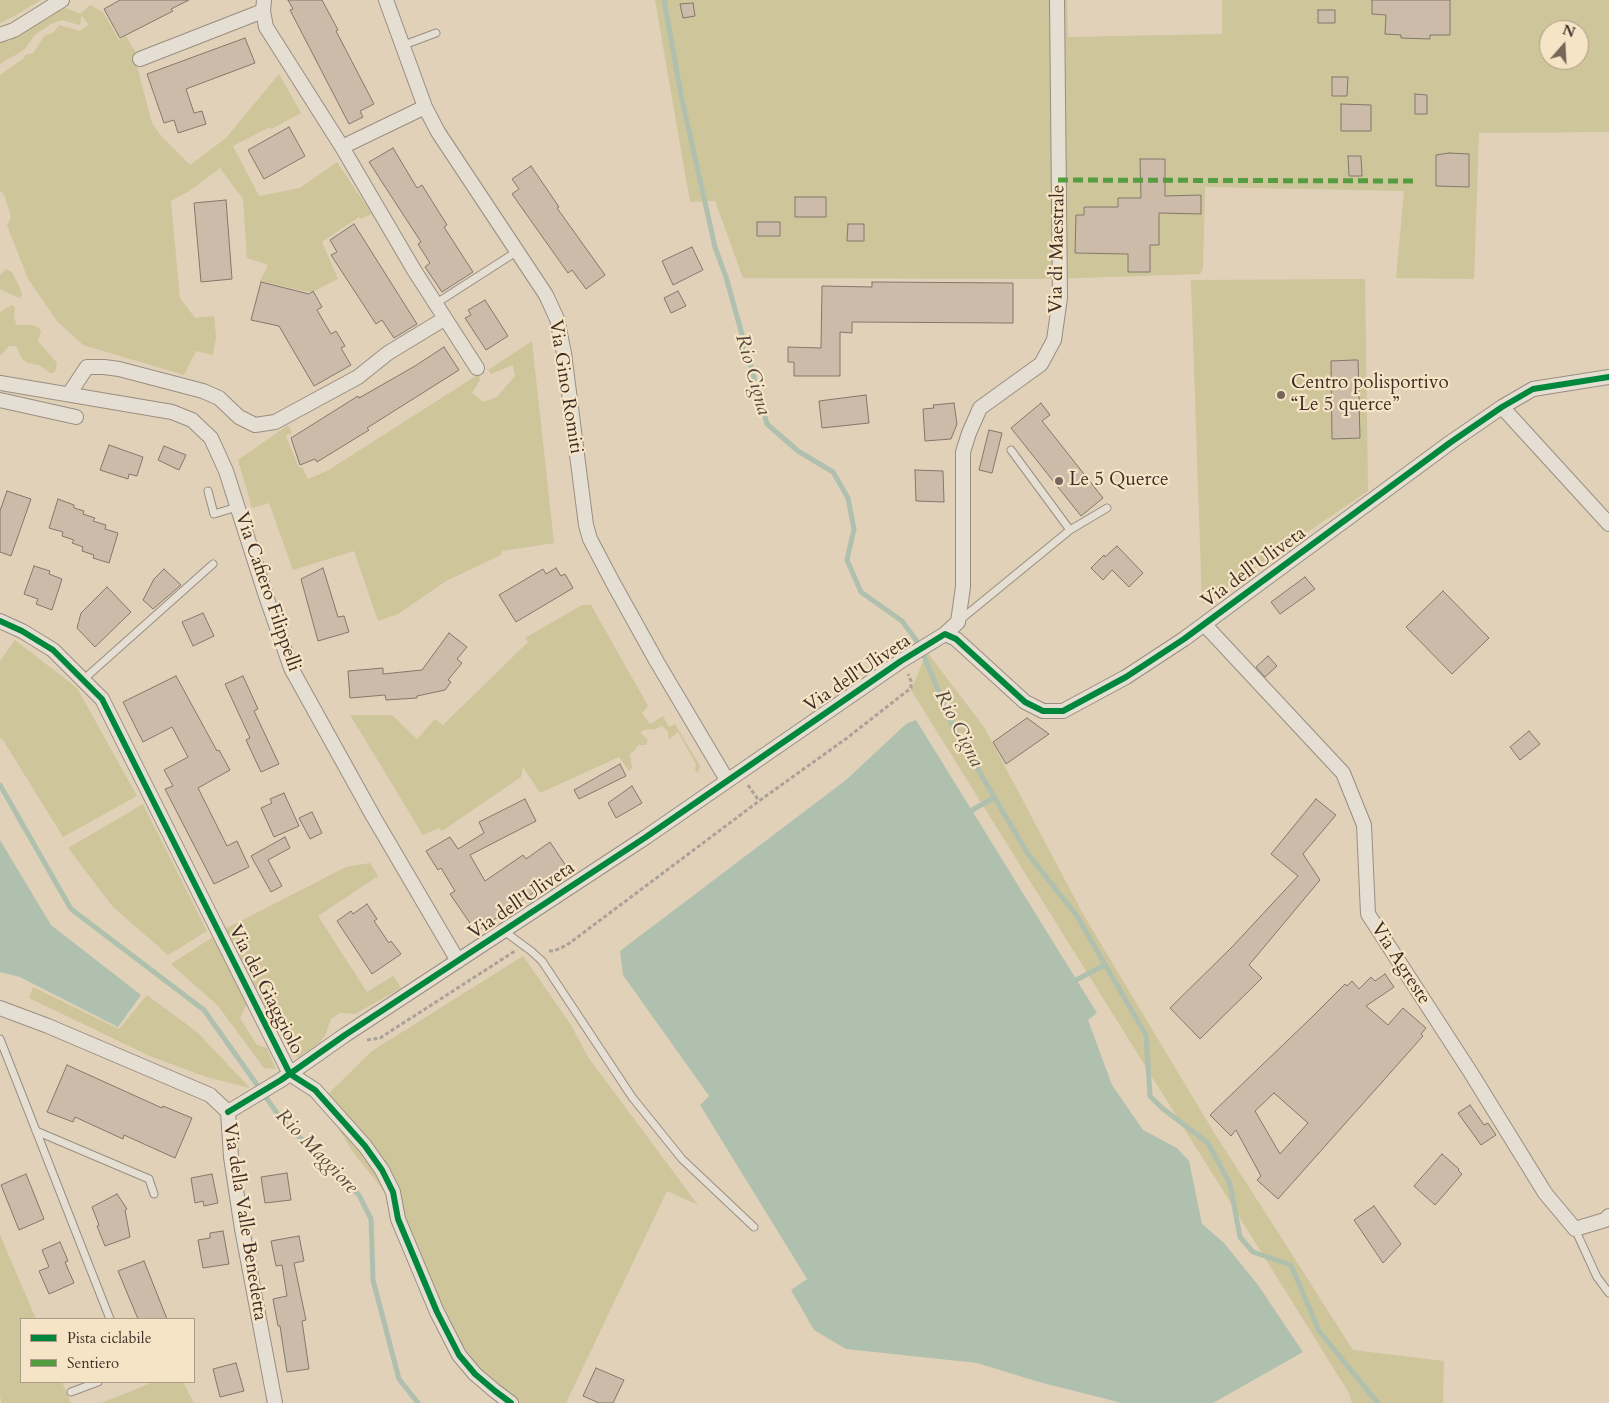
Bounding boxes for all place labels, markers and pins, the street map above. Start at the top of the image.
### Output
place label: Centro polisportivo “Le 5 querce” [1291,373,1449,417]
marker: Centro polisportivo “Le 5 querce” [1275,389,1287,401]
place label: Le 5 Querce [1069,470,1169,492]
marker: Le 5 Querce [1053,475,1065,487]

